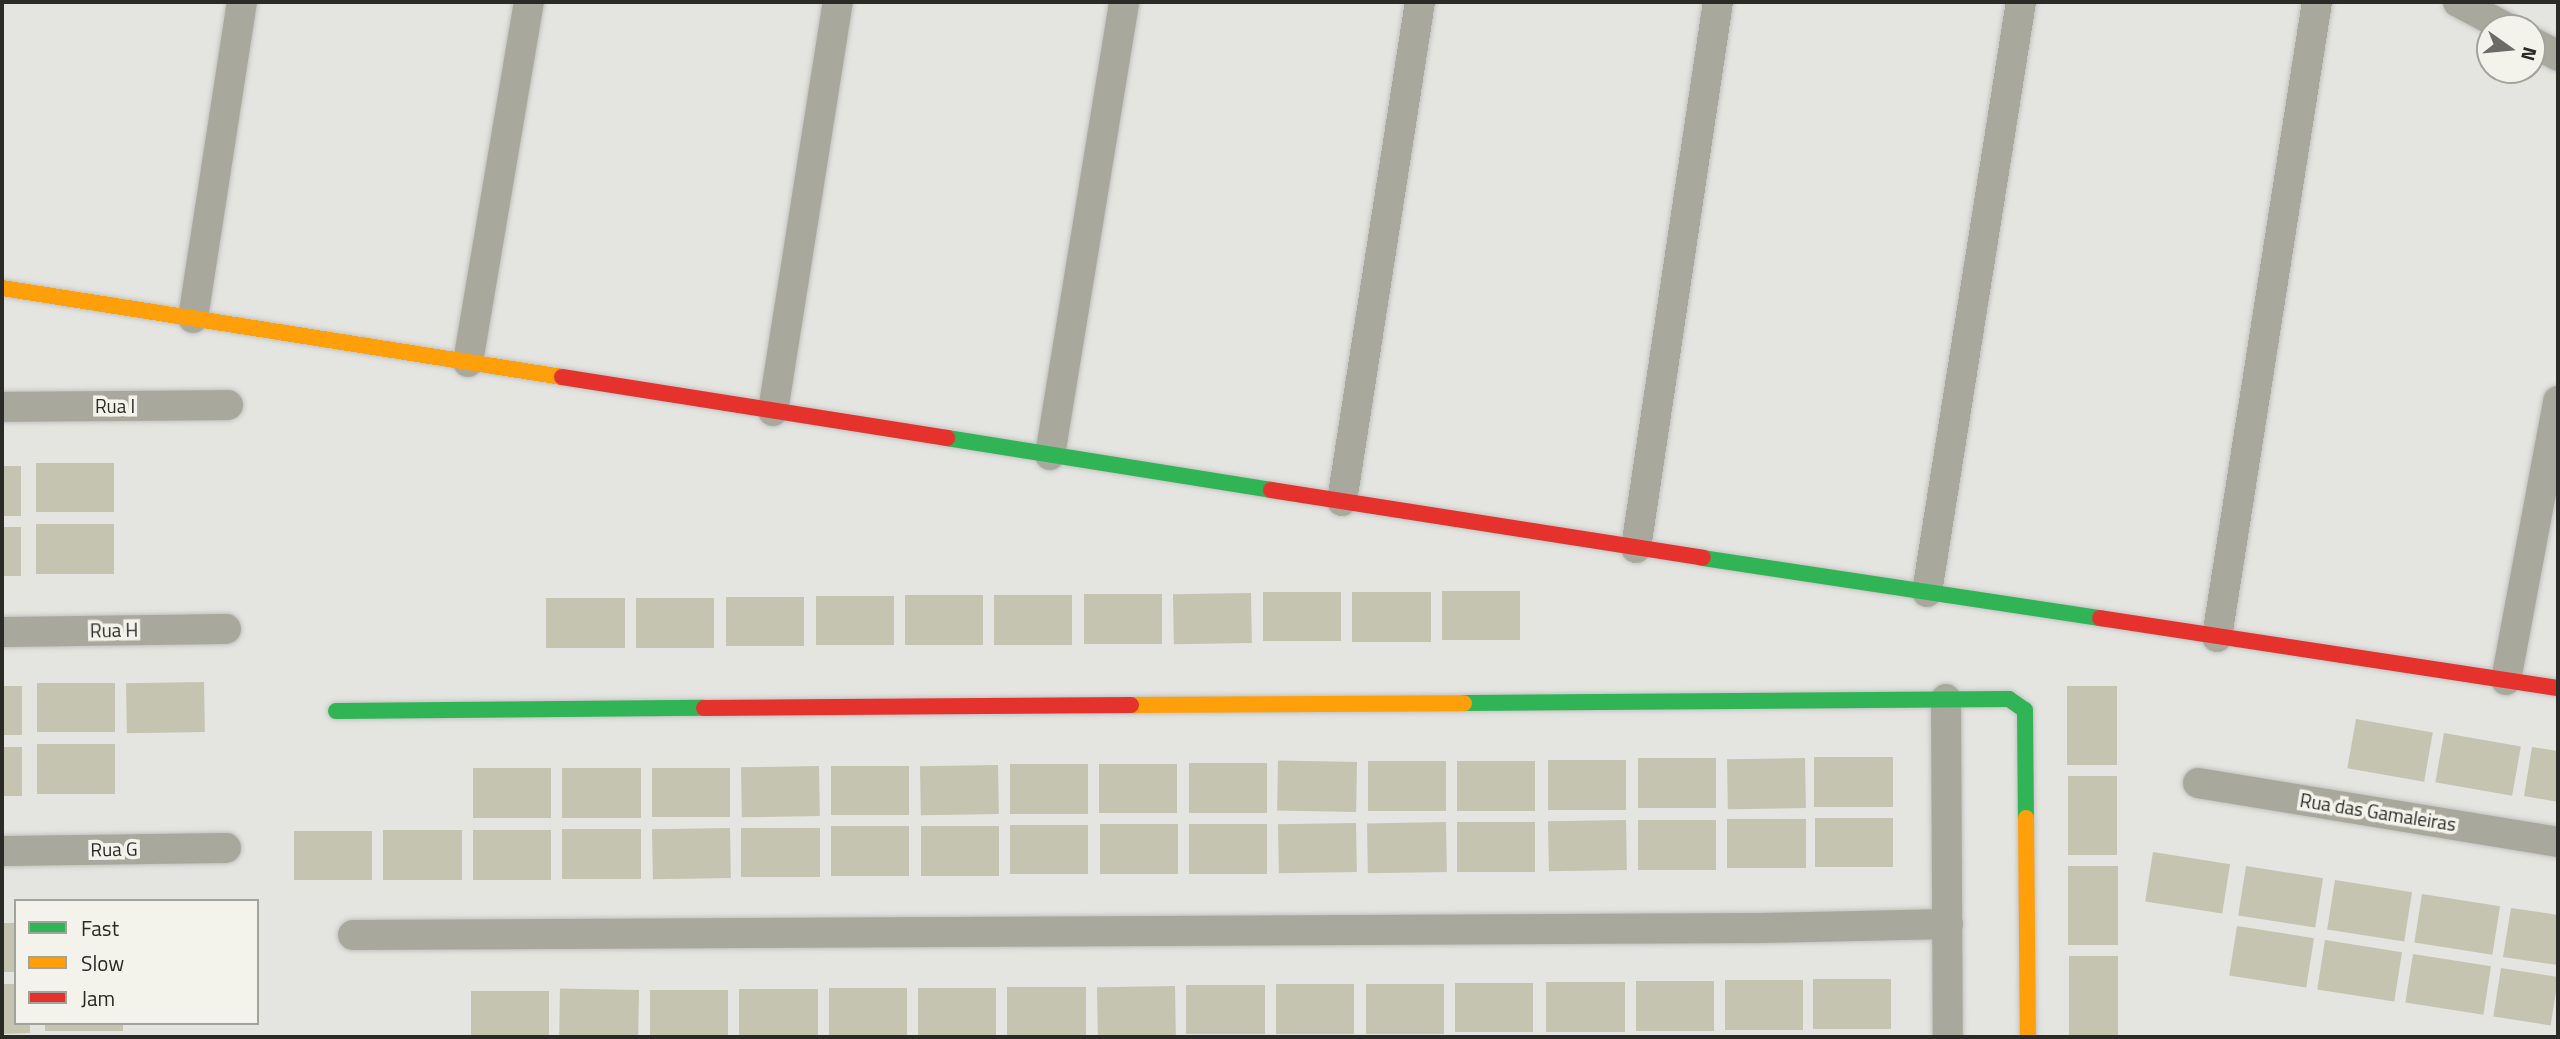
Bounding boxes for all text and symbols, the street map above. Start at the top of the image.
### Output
north arrow [2476,14,2546,84]
text: N [2514,44,2546,64]
street label: Rua I [95,395,135,417]
street label: Rua H [90,618,138,642]
street label: Rua das Gamaleiras [2298,788,2458,836]
street label: Rua G [90,837,138,861]
legend [14,899,259,1025]
text: Fast [81,912,119,944]
text: Slow [81,947,124,979]
text: Jam [81,982,115,1014]

